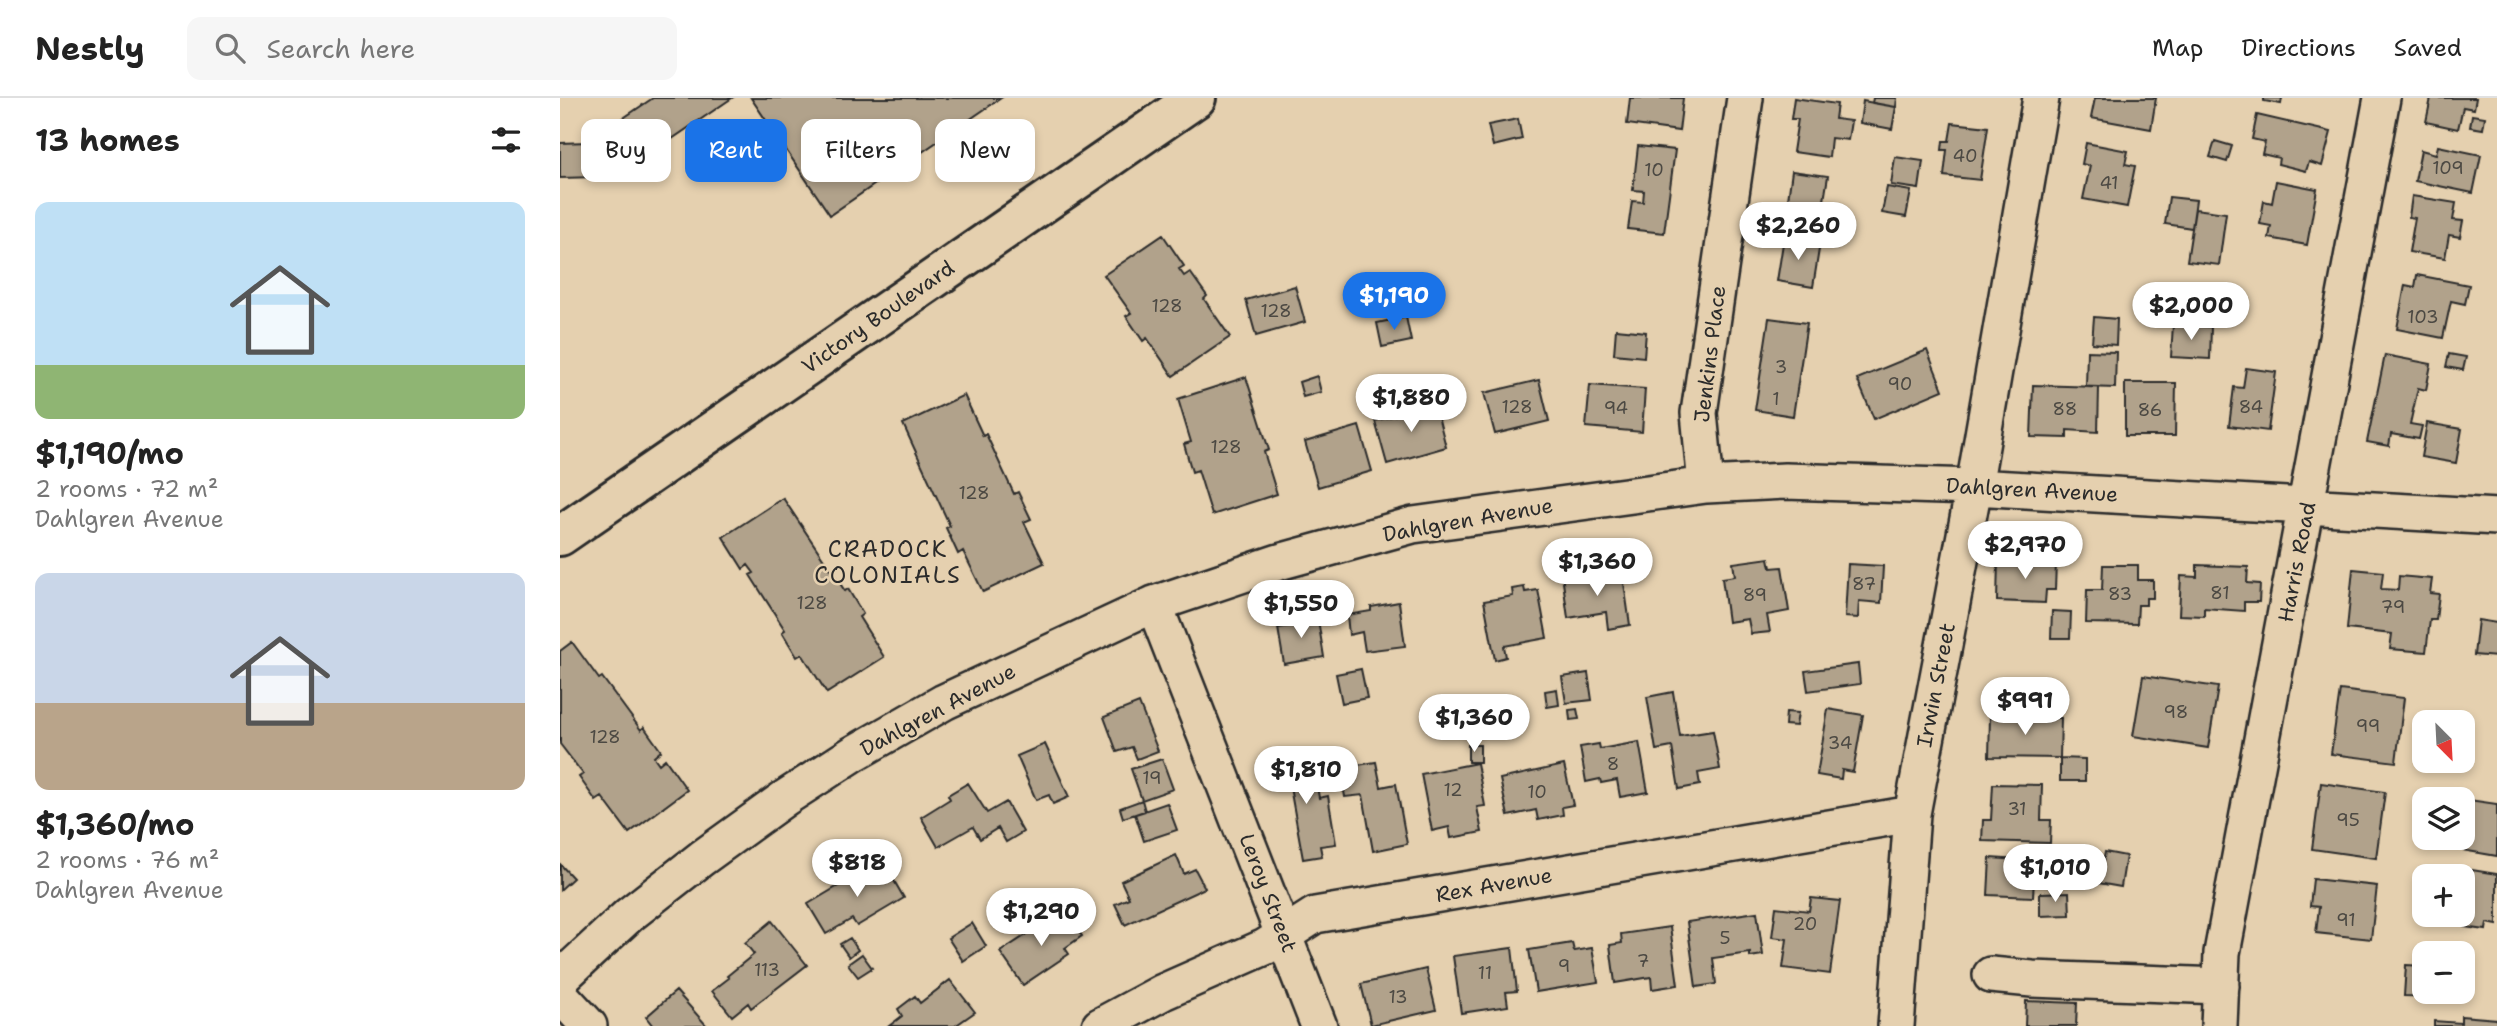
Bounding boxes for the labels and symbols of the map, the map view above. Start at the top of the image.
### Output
house number: 40 [1952,144,1978,168]
house number: 109 [2432,156,2464,180]
house number: 10 [1644,158,1664,182]
house number: 41 [2099,171,2119,195]
pin: $2,260 [1741,202,1855,262]
street label: Victory Boulevard [796,254,960,380]
pin: $1,190 [1337,272,1451,332]
pin: $2,000 [2134,282,2248,342]
street label: Jenkins Place [1688,284,1732,424]
house number: 128 [1151,294,1183,318]
house number: 128 [1260,299,1292,323]
house number: 103 [2407,305,2439,329]
house number: 3 [1775,355,1787,379]
house number: 90 [1888,372,1912,396]
pin: $1,880 [1354,374,1468,434]
house number: 1 [1772,387,1780,411]
house number: 128 [1501,395,1533,419]
house number: 84 [2239,395,2263,419]
house number: 94 [1604,396,1628,420]
house number: 88 [2053,397,2077,421]
house number: 86 [2138,398,2162,422]
house number: 128 [1210,435,1242,459]
street label: Dahlgren Avenue [1945,472,2119,508]
house number: 128 [958,481,990,505]
street label: Dahlgren Avenue [1381,491,1555,549]
street label: Harris Road [2272,499,2322,625]
pin: $2,970 [1968,522,2082,581]
district label: CRADOCK COLONIALS [814,534,962,590]
pin: $1,360 [1540,538,1654,598]
house number: 87 [1852,572,1876,596]
pin: $1,550 [1244,580,1358,640]
house number: 81 [2210,581,2230,605]
house number: 83 [2108,582,2132,606]
house number: 89 [1743,583,1767,607]
house number: 128 [796,591,828,615]
house number: 79 [2381,595,2405,619]
street label: Irwin Street [1910,620,1962,750]
street label: Dahlgren Avenue [855,657,1021,763]
pin: $991 [1984,678,2066,737]
pin: $1,360 [1417,694,1531,754]
house number: 98 [2164,700,2188,724]
north arrow [2412,710,2474,774]
house number: 99 [2356,714,2380,738]
house number: 128 [589,725,621,749]
house number: 34 [1828,731,1852,755]
pin: $1,810 [1249,746,1363,806]
house number: 8 [1607,752,1619,776]
house number: 19 [1142,766,1162,790]
house number: 12 [1443,778,1463,802]
house number: 10 [1527,780,1547,804]
house number: 31 [2007,797,2027,821]
house number: 95 [2336,808,2360,832]
street label: Leroy Street [1233,830,1303,956]
pin: $818 [816,840,898,899]
pin: $1,010 [1998,844,2112,904]
street label: Rex Avenue [1433,861,1555,909]
pin: $1,290 [984,888,1098,948]
house number: 91 [2336,908,2356,932]
house number: 20 [1793,912,1817,936]
house number: 5 [1719,926,1731,950]
house number: 7 [1637,949,1649,973]
house number: 9 [1558,954,1570,978]
house number: 113 [754,958,780,982]
house number: 11 [1478,961,1492,985]
house number: 13 [1388,985,1408,1009]

